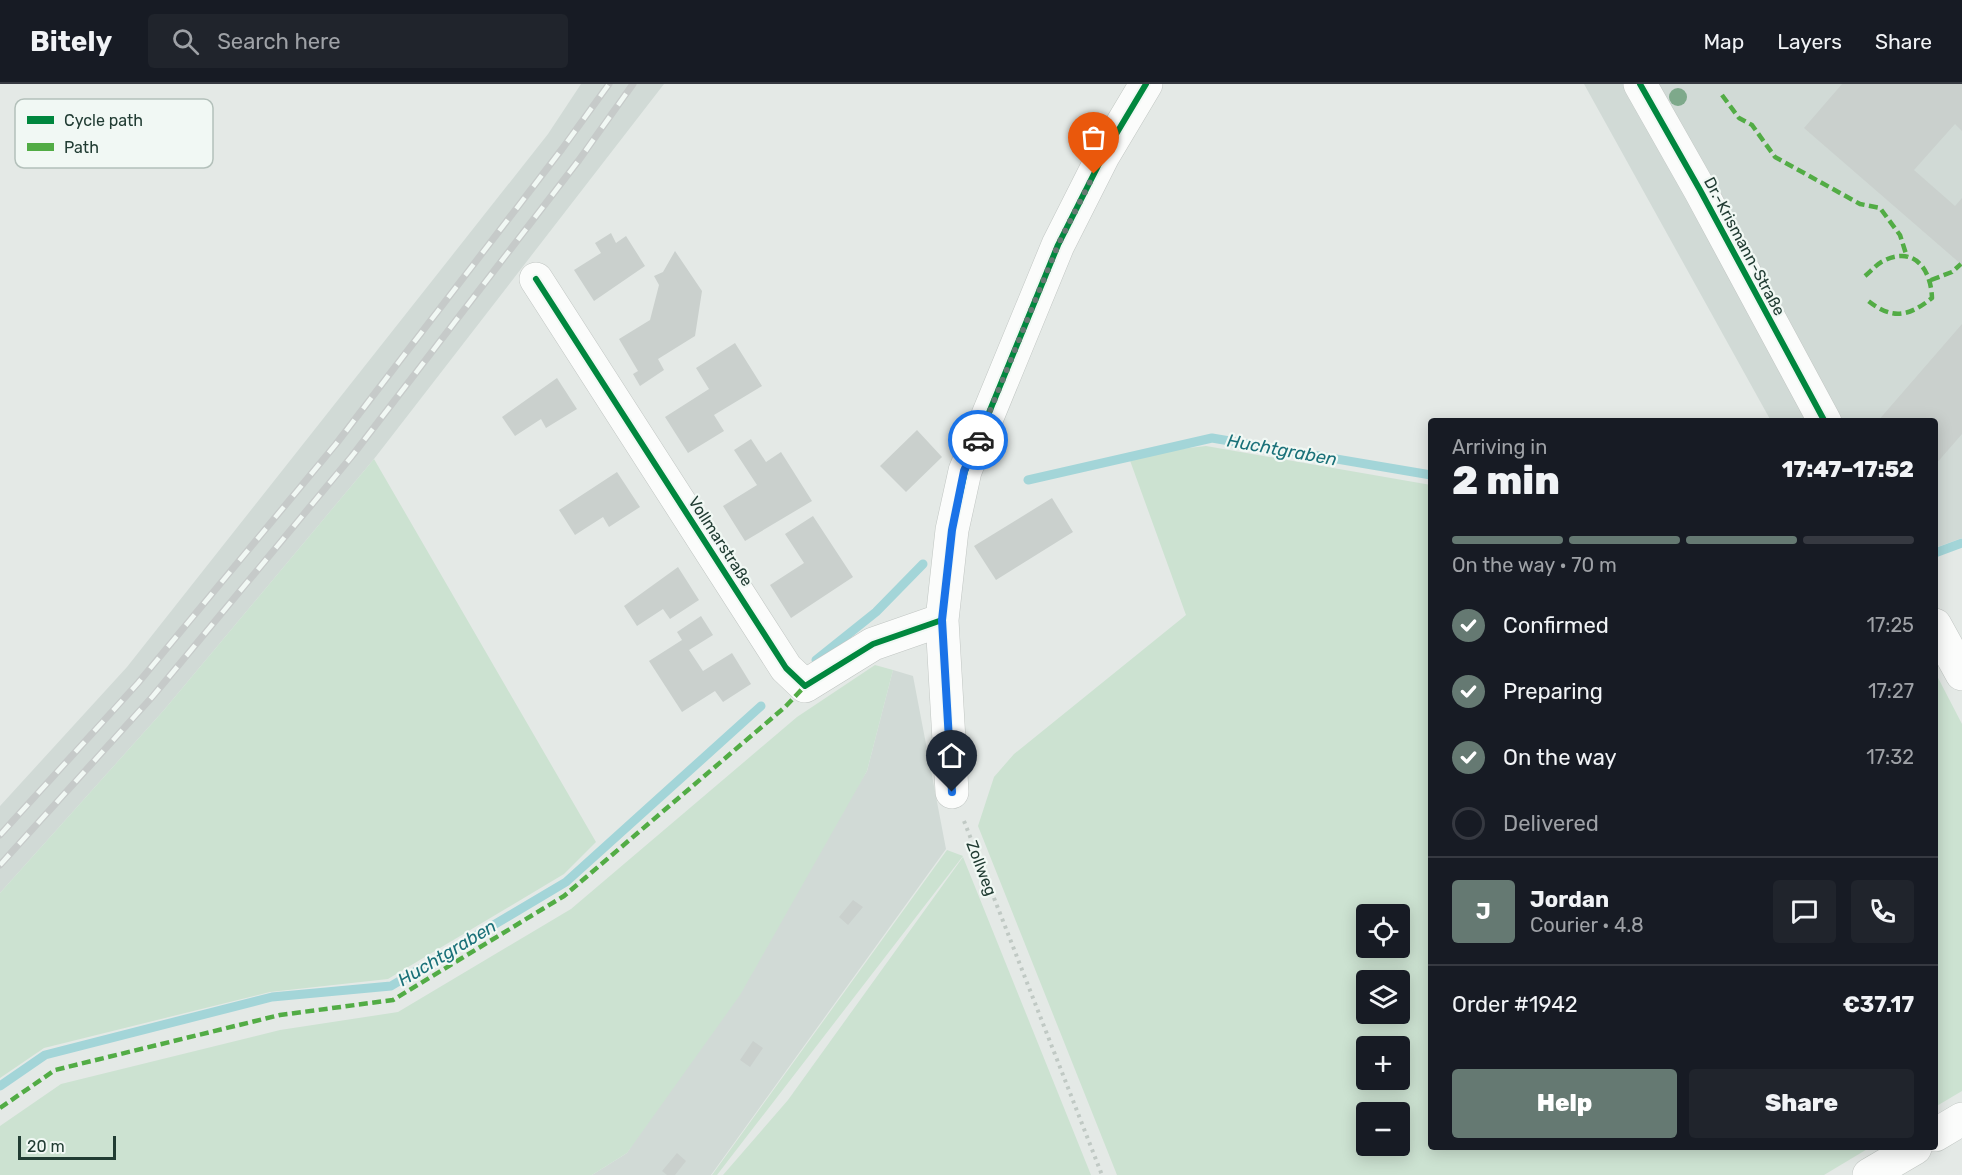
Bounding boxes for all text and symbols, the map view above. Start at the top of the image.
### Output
search box [148,14,568,68]
text: Bitely [30,25,112,58]
icon: search [169,25,202,58]
text: Search here [217,28,341,55]
text: Map [1703,29,1744,54]
text: Layers [1777,29,1842,54]
text: Share [1875,29,1932,54]
legend [15,99,213,168]
text: Cycle path [64,111,143,130]
pin [1068,112,1119,174]
icon: bag [1077,121,1110,154]
text: Path [64,138,99,157]
street label: Dr.-Krismann-Straße [1700,174,1789,319]
courier [948,410,1008,470]
icon: car [962,424,995,457]
water label: Huchtgraben [1225,430,1339,470]
text: Arriving in [1452,435,1547,459]
text: 17:47–17:52 [1782,456,1914,483]
text: 2 min [1452,458,1560,504]
street label: Vollmarstraße [684,493,757,590]
text: On the way · 70 m [1452,553,1617,577]
icon: check [1452,609,1485,642]
text: Confirmed [1503,612,1609,639]
text: 17:25 [1866,613,1914,637]
icon: check [1452,675,1485,708]
text: Preparing [1503,678,1603,705]
text: 17:27 [1868,679,1914,703]
pin [926,730,977,792]
icon: home [935,739,968,772]
icon: check [1452,741,1485,774]
text: On the way [1503,744,1617,771]
text: 17:32 [1866,745,1914,769]
text: Delivered [1503,810,1599,837]
street label: Zollweg [962,838,1001,898]
button: chat [1773,880,1836,943]
button: phone [1851,880,1914,943]
text: Jordan [1530,886,1609,913]
text: J [1476,898,1491,925]
map controls [1356,904,1410,1156]
button: locate [1356,904,1410,958]
text: Courier · 4.8 [1530,913,1644,937]
water label: Huchtgraben [394,915,500,991]
button: layers [1356,970,1410,1024]
text: Order #1942 [1452,991,1578,1018]
text: €37.17 [1843,991,1914,1018]
button: + [1356,1036,1410,1090]
button: Help [1452,1069,1677,1138]
button: Share [1689,1069,1914,1138]
button: − [1356,1102,1410,1156]
scale bar [18,1133,116,1160]
text: 20 m [27,1137,65,1156]

